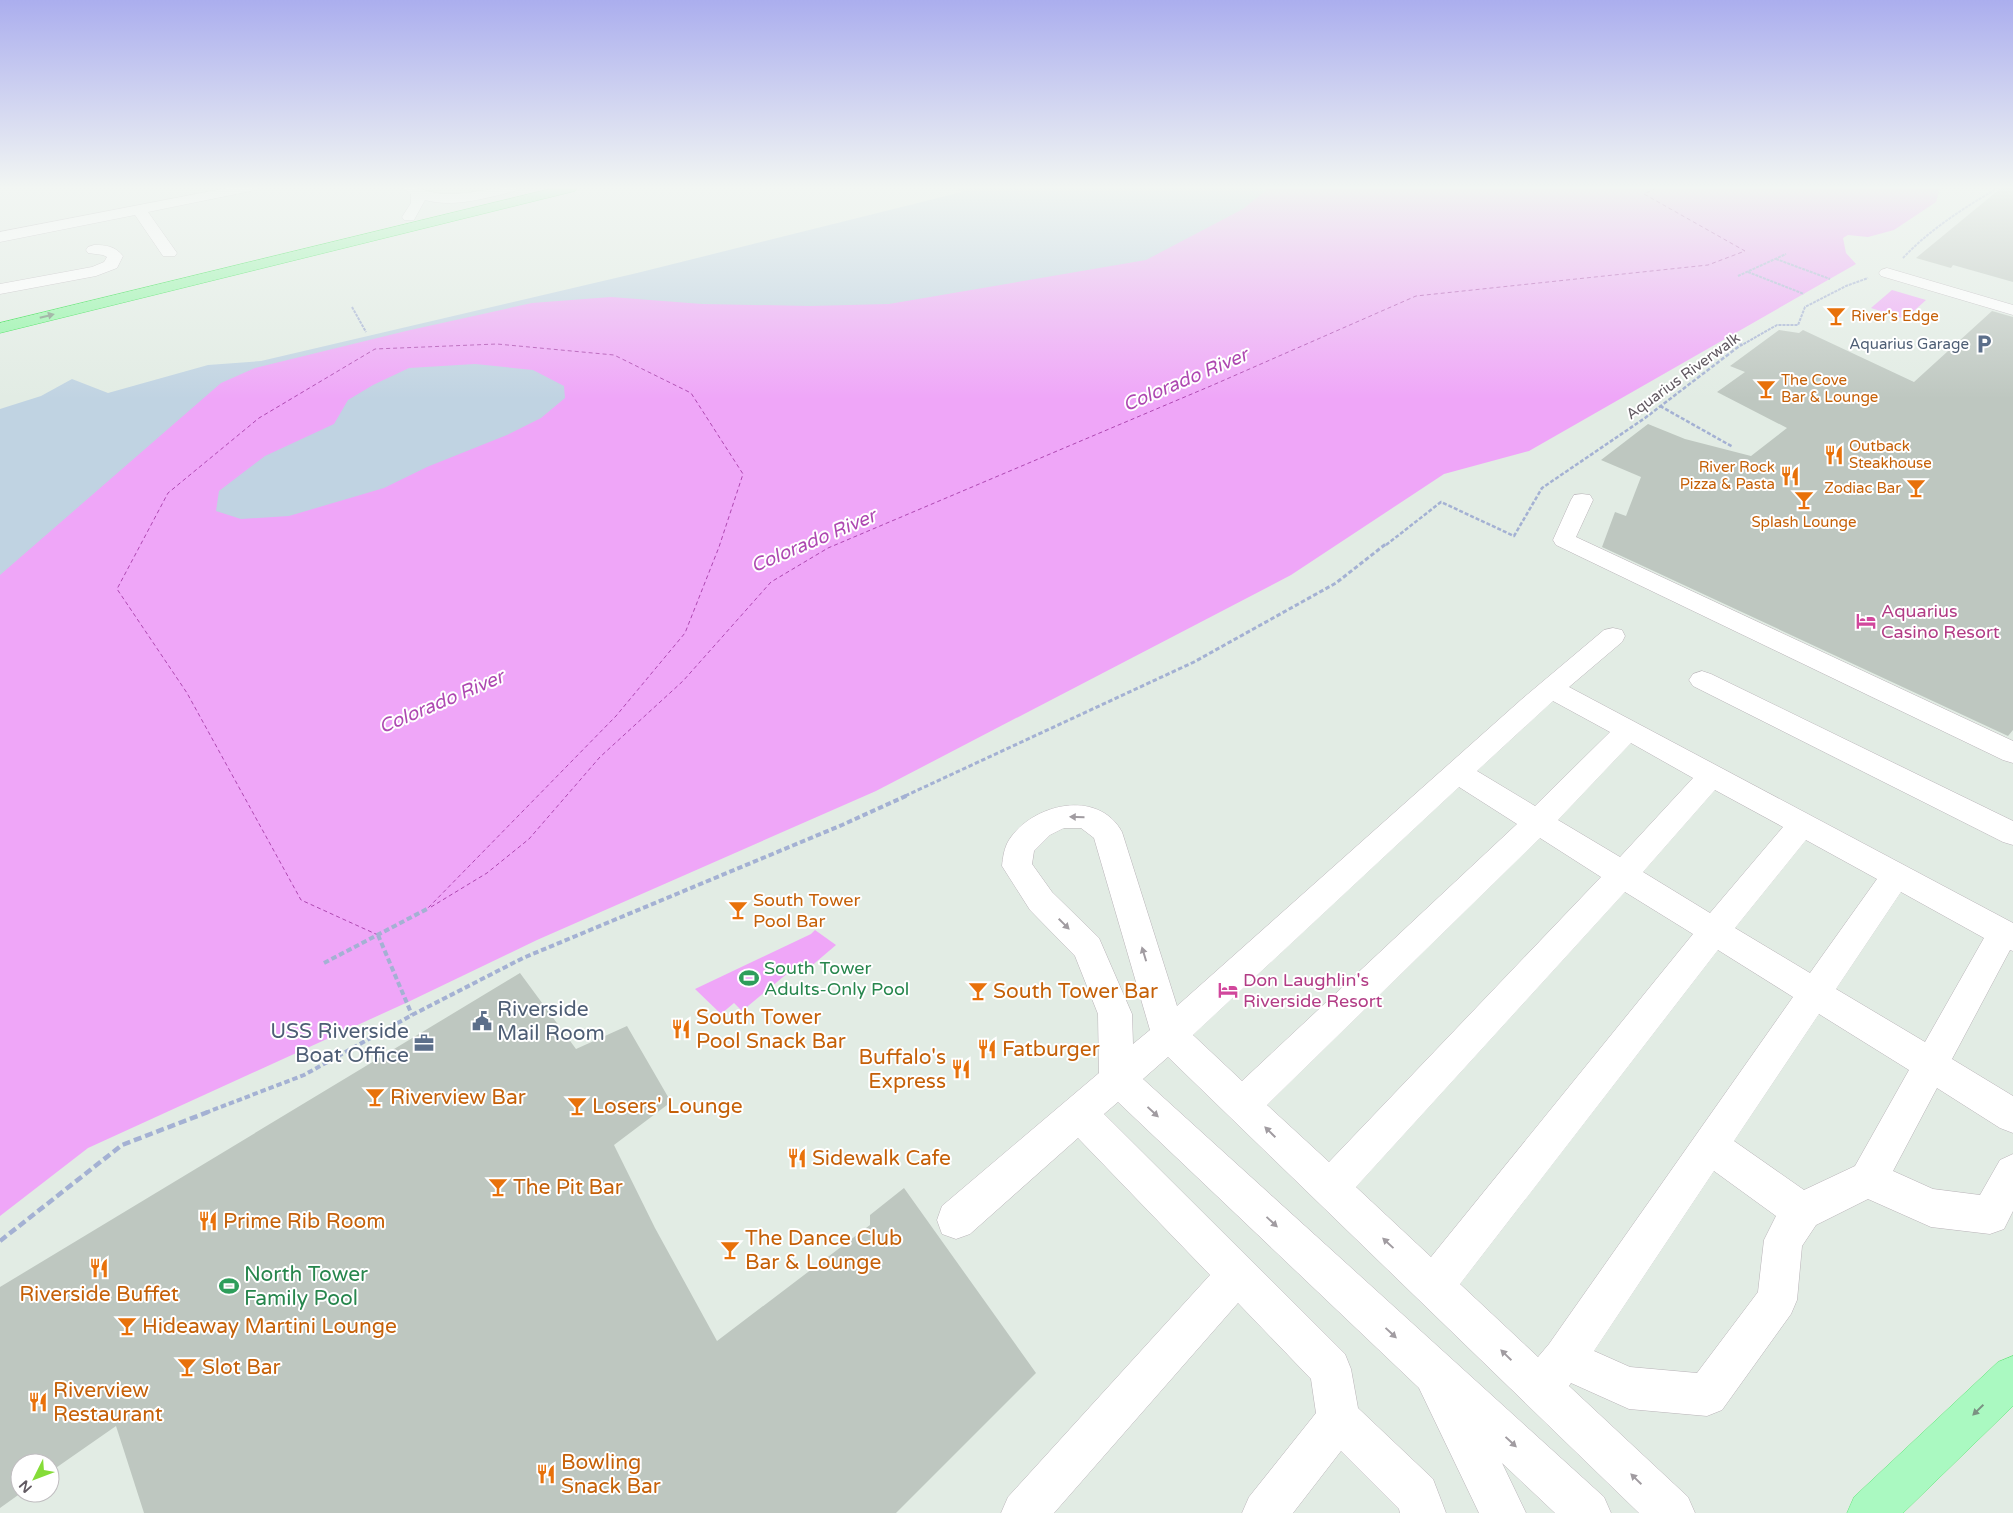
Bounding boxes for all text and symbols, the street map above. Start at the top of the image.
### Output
bar icon: River's Edge [1825,305,1847,327]
place label: River's Edge [1851,307,1939,325]
one-way arrow [40,312,55,320]
street label: Aquarius Riverwalk [1623,329,1743,423]
parking icon: Aquarius Garage [1973,333,1995,355]
place label: Aquarius Garage [1849,335,1969,353]
water label: Colorado River [1120,343,1254,416]
place label: The Cove Bar & Lounge [1781,371,1878,406]
bar icon: The Cove Bar & Lounge [1755,378,1777,400]
place label: Outback Steakhouse [1849,437,1932,472]
restaurant icon: Outback Steakhouse [1823,444,1845,466]
place label: River Rock Pizza & Pasta [1680,458,1775,493]
restaurant icon: River Rock Pizza & Pasta [1779,465,1801,487]
bar icon: Zodiac Bar [1905,477,1927,499]
place label: Zodiac Bar [1824,479,1901,497]
bar icon: Splash Lounge [1793,489,1815,511]
water label: Colorado River [748,504,882,577]
place label: Splash Lounge [1752,513,1856,531]
place label: Aquarius Casino Resort [1881,600,2000,643]
hotel icon: Aquarius Casino Resort [1855,610,1877,632]
water label: Colorado River [376,665,510,738]
one-way arrow [1069,813,1085,821]
place label: South Tower Pool Bar [753,889,860,932]
bar icon: South Tower Pool Bar [727,899,749,921]
one-way arrow [1058,918,1070,930]
one-way arrow [1140,947,1148,962]
place label: South Tower Adults-Only Pool [764,957,909,1000]
sports icon: South Tower Adults-Only Pool [738,967,760,989]
place label: Don Laughlin's Riverside Resort [1243,969,1383,1012]
place label: South Tower Bar [993,979,1158,1004]
hotel icon: Don Laughlin's Riverside Resort [1217,979,1239,1001]
bar icon: South Tower Bar [967,980,989,1002]
place label: Riverside Mail Room [497,997,605,1046]
place label: South Tower Pool Snack Bar [696,1005,846,1054]
public building icon: Riverside Mail Room [471,1010,493,1032]
restaurant icon: South Tower Pool Snack Bar [670,1018,692,1040]
place label: USS Riverside Boat Office [270,1019,409,1068]
office icon: USS Riverside Boat Office [413,1032,435,1054]
place label: Fatburger [1002,1037,1100,1062]
restaurant icon: Fatburger [976,1038,998,1060]
place label: Buffalo's Express [859,1045,946,1094]
restaurant icon: Buffalo's Express [950,1058,972,1080]
place label: Riverview Bar [390,1085,526,1110]
bar icon: Riverview Bar [364,1086,386,1108]
place label: Losers' Lounge [592,1094,743,1119]
bar icon: Losers' Lounge [566,1095,588,1117]
one-way arrow [1146,1106,1159,1117]
one-way arrow [1265,1126,1277,1138]
place label: Sidewalk Cafe [812,1146,951,1171]
restaurant icon: Sidewalk Cafe [786,1147,808,1169]
place label: The Pit Bar [513,1175,623,1200]
bar icon: The Pit Bar [487,1176,509,1198]
place label: Prime Rib Room [223,1209,386,1234]
restaurant icon: Prime Rib Room [197,1210,219,1232]
one-way arrow [1265,1216,1277,1228]
place label: The Dance Club Bar & Lounge [745,1226,902,1275]
one-way arrow [1383,1237,1395,1249]
bar icon: The Dance Club Bar & Lounge [719,1239,741,1261]
restaurant icon: Riverside Buffet [88,1257,110,1279]
place label: North Tower Family Pool [244,1262,368,1311]
sports icon: North Tower Family Pool [218,1275,240,1297]
place label: Riverside Buffet [19,1282,179,1307]
place label: Hideaway Martini Lounge [142,1314,397,1339]
bar icon: Hideaway Martini Lounge [116,1315,138,1337]
one-way arrow [1384,1327,1396,1339]
one-way arrow [1500,1349,1512,1361]
place label: Slot Bar [202,1355,281,1380]
bar icon: Slot Bar [176,1356,198,1378]
place label: Riverview Restaurant [53,1378,163,1427]
restaurant icon: Riverview Restaurant [27,1391,49,1413]
one-way arrow [1972,1404,1984,1416]
one-way arrow [1505,1436,1517,1448]
place label: Bowling Snack Bar [561,1450,661,1499]
north arrow [10,1453,60,1503]
restaurant icon: Bowling Snack Bar [535,1463,557,1485]
one-way arrow [1631,1473,1643,1485]
text: N [16,1476,36,1496]

